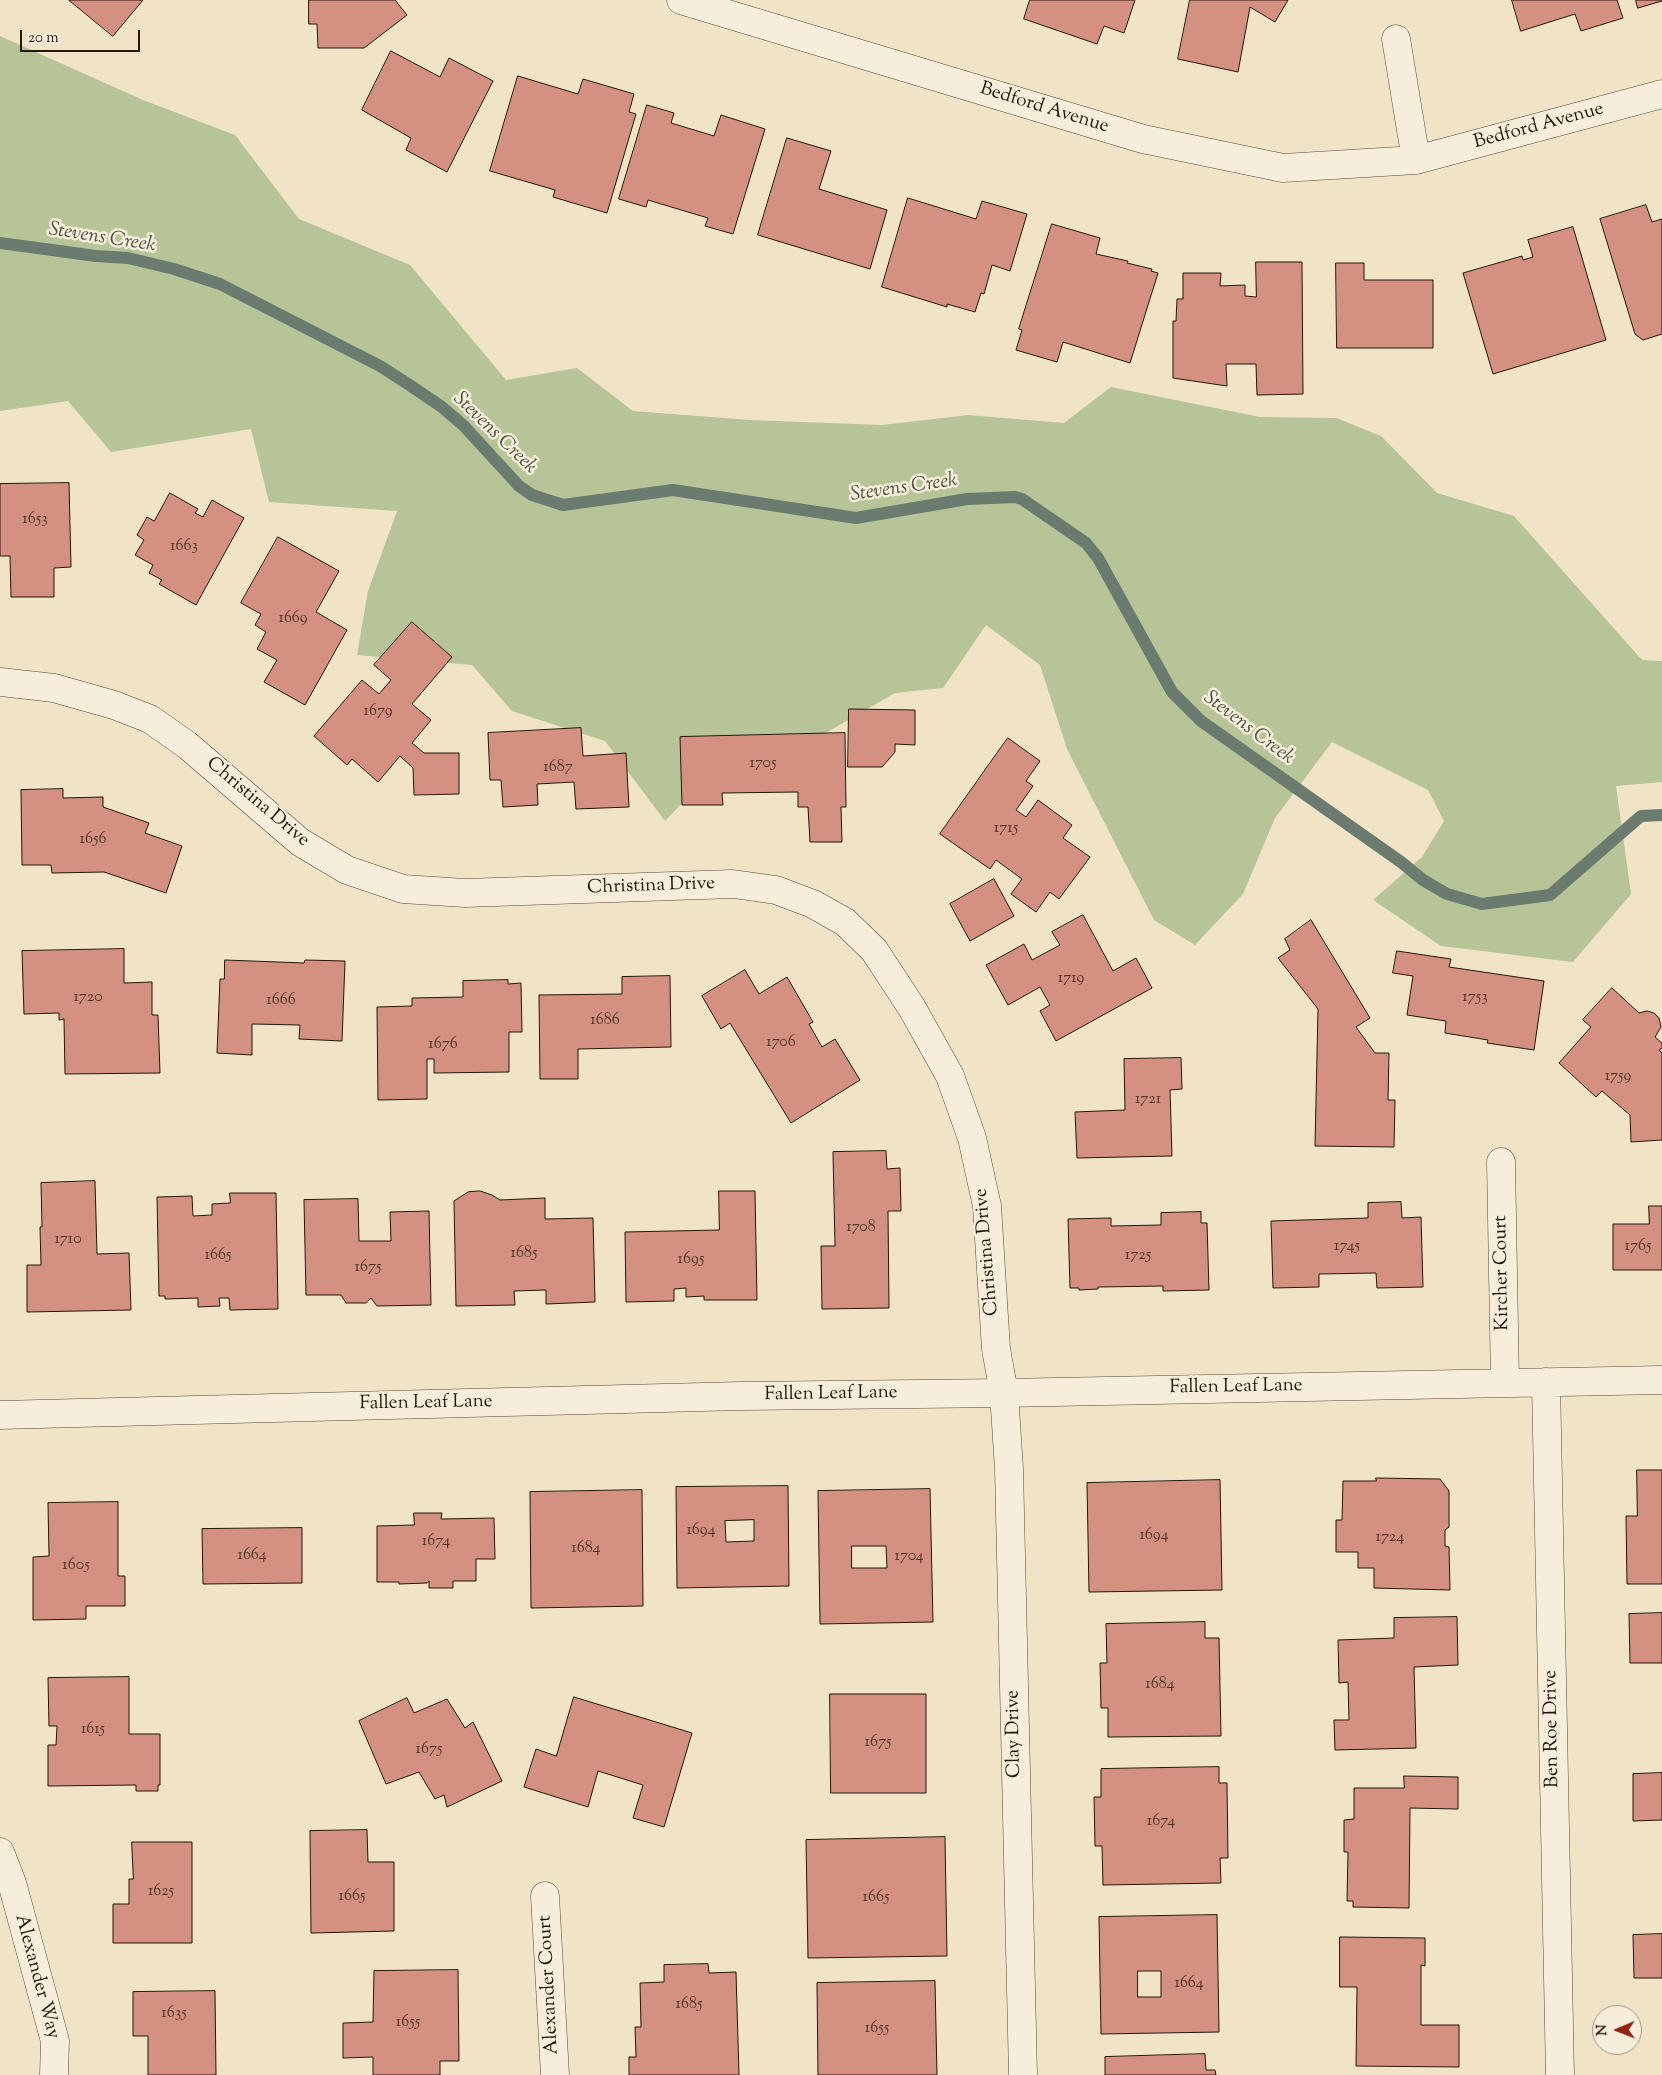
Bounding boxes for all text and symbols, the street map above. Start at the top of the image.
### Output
scale bar [22,20,142,52]
text: 20 m [28,28,59,49]
street label: Bedford Avenue [977,79,1111,139]
street label: Bedford Avenue [1472,99,1606,155]
water label: Stevens Creek [47,219,157,259]
water label: Stevens Creek [447,388,541,480]
water label: Stevens Creek [849,470,959,508]
house number: 1653 [22,510,48,530]
house number: 1663 [170,537,198,557]
house number: 1669 [278,609,308,629]
water label: Stevens Creek [1198,687,1298,771]
house number: 1679 [364,702,392,722]
street label: Christina Drive [201,753,313,853]
house number: 1705 [749,754,777,774]
house number: 1687 [543,758,573,778]
house number: 1715 [994,819,1018,839]
house number: 1656 [80,830,106,850]
street label: Christina Drive [587,873,715,901]
house number: 1719 [1058,969,1084,989]
house number: 1720 [73,988,103,1008]
house number: 1753 [1462,988,1488,1008]
house number: 1666 [266,991,296,1011]
house number: 1686 [590,1011,620,1031]
house number: 1706 [766,1033,796,1053]
house number: 1676 [428,1035,458,1055]
house number: 1759 [1605,1067,1631,1087]
house number: 1721 [1135,1090,1161,1110]
street label: Christina Drive [971,1187,1005,1317]
street label: Kircher Court [1491,1215,1515,1331]
house number: 1708 [846,1218,876,1238]
house number: 1710 [54,1230,82,1250]
house number: 1745 [1334,1237,1360,1257]
house number: 1765 [1625,1237,1651,1257]
house number: 1685 [511,1244,537,1264]
house number: 1665 [205,1246,231,1266]
house number: 1725 [1125,1246,1151,1266]
house number: 1695 [678,1250,704,1270]
house number: 1675 [355,1258,381,1278]
street label: Fallen Leaf Lane [1169,1375,1303,1401]
street label: Fallen Leaf Lane [764,1382,898,1408]
street label: Fallen Leaf Lane [359,1391,493,1417]
house number: 1694 [686,1521,716,1541]
house number: 1694 [1139,1526,1169,1546]
house number: 1724 [1376,1528,1404,1548]
house number: 1674 [422,1532,450,1552]
house number: 1684 [571,1539,601,1559]
house number: 1664 [237,1546,267,1566]
house number: 1704 [895,1547,923,1567]
house number: 1605 [62,1556,90,1576]
street label: Ben Roe Drive [1541,1670,1565,1788]
house number: 1684 [1145,1675,1175,1695]
street label: Clay Drive [1003,1690,1027,1778]
house number: 1615 [81,1720,105,1740]
house number: 1675 [865,1733,891,1753]
house number: 1675 [416,1740,442,1760]
house number: 1674 [1147,1812,1175,1832]
house number: 1625 [148,1882,174,1902]
house number: 1665 [339,1887,365,1907]
house number: 1665 [863,1888,889,1908]
street label: Alexander Way [8,1912,64,2042]
street label: Alexander Court [535,1915,565,2055]
house number: 1664 [1174,1974,1204,1994]
house number: 1685 [676,1995,702,2015]
house number: 1635 [161,2004,187,2024]
north arrow [1592,2005,1642,2055]
house number: 1655 [396,2013,420,2033]
house number: 1655 [865,2019,889,2039]
text: N [1593,2024,1613,2036]

